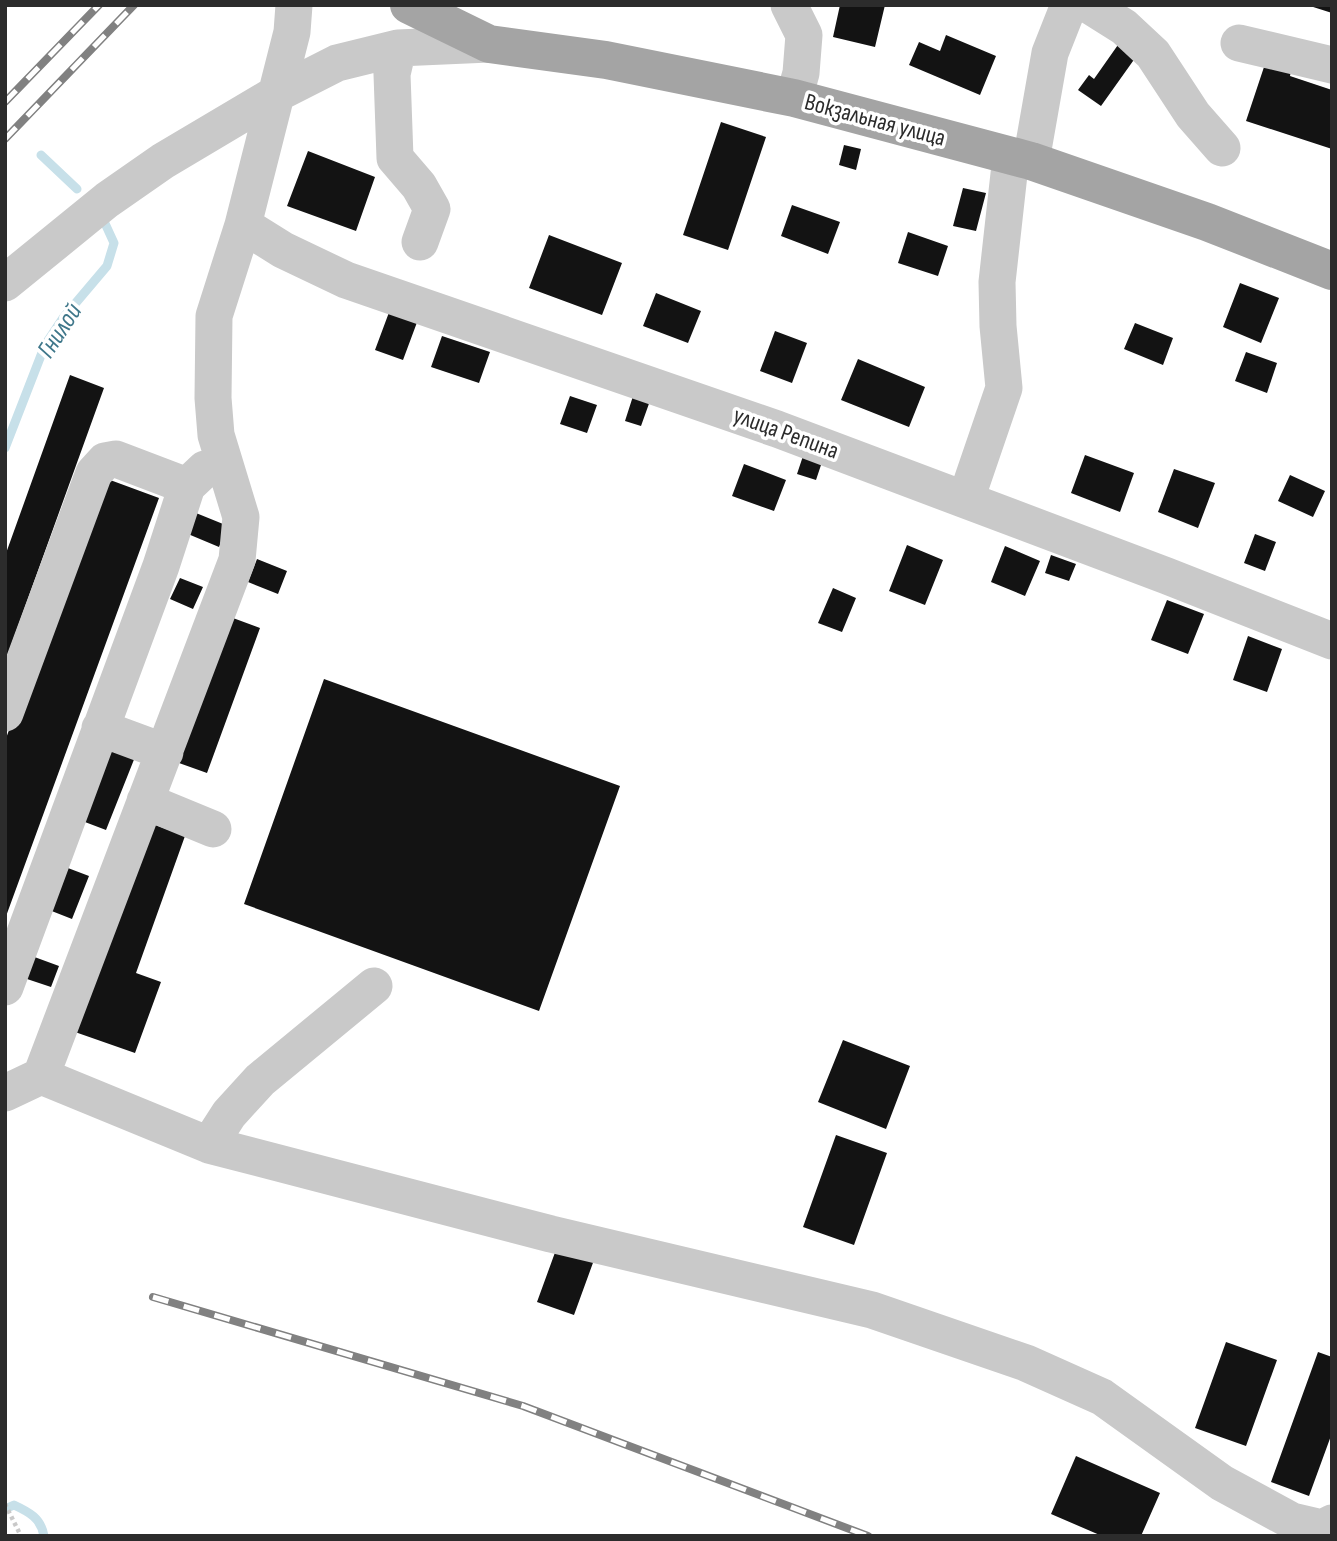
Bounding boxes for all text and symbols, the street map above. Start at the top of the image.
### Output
street label: Вокзальная улица [801,87,949,153]
water label: Гнилой [31,298,89,364]
street label: улица Репина [729,401,843,465]

